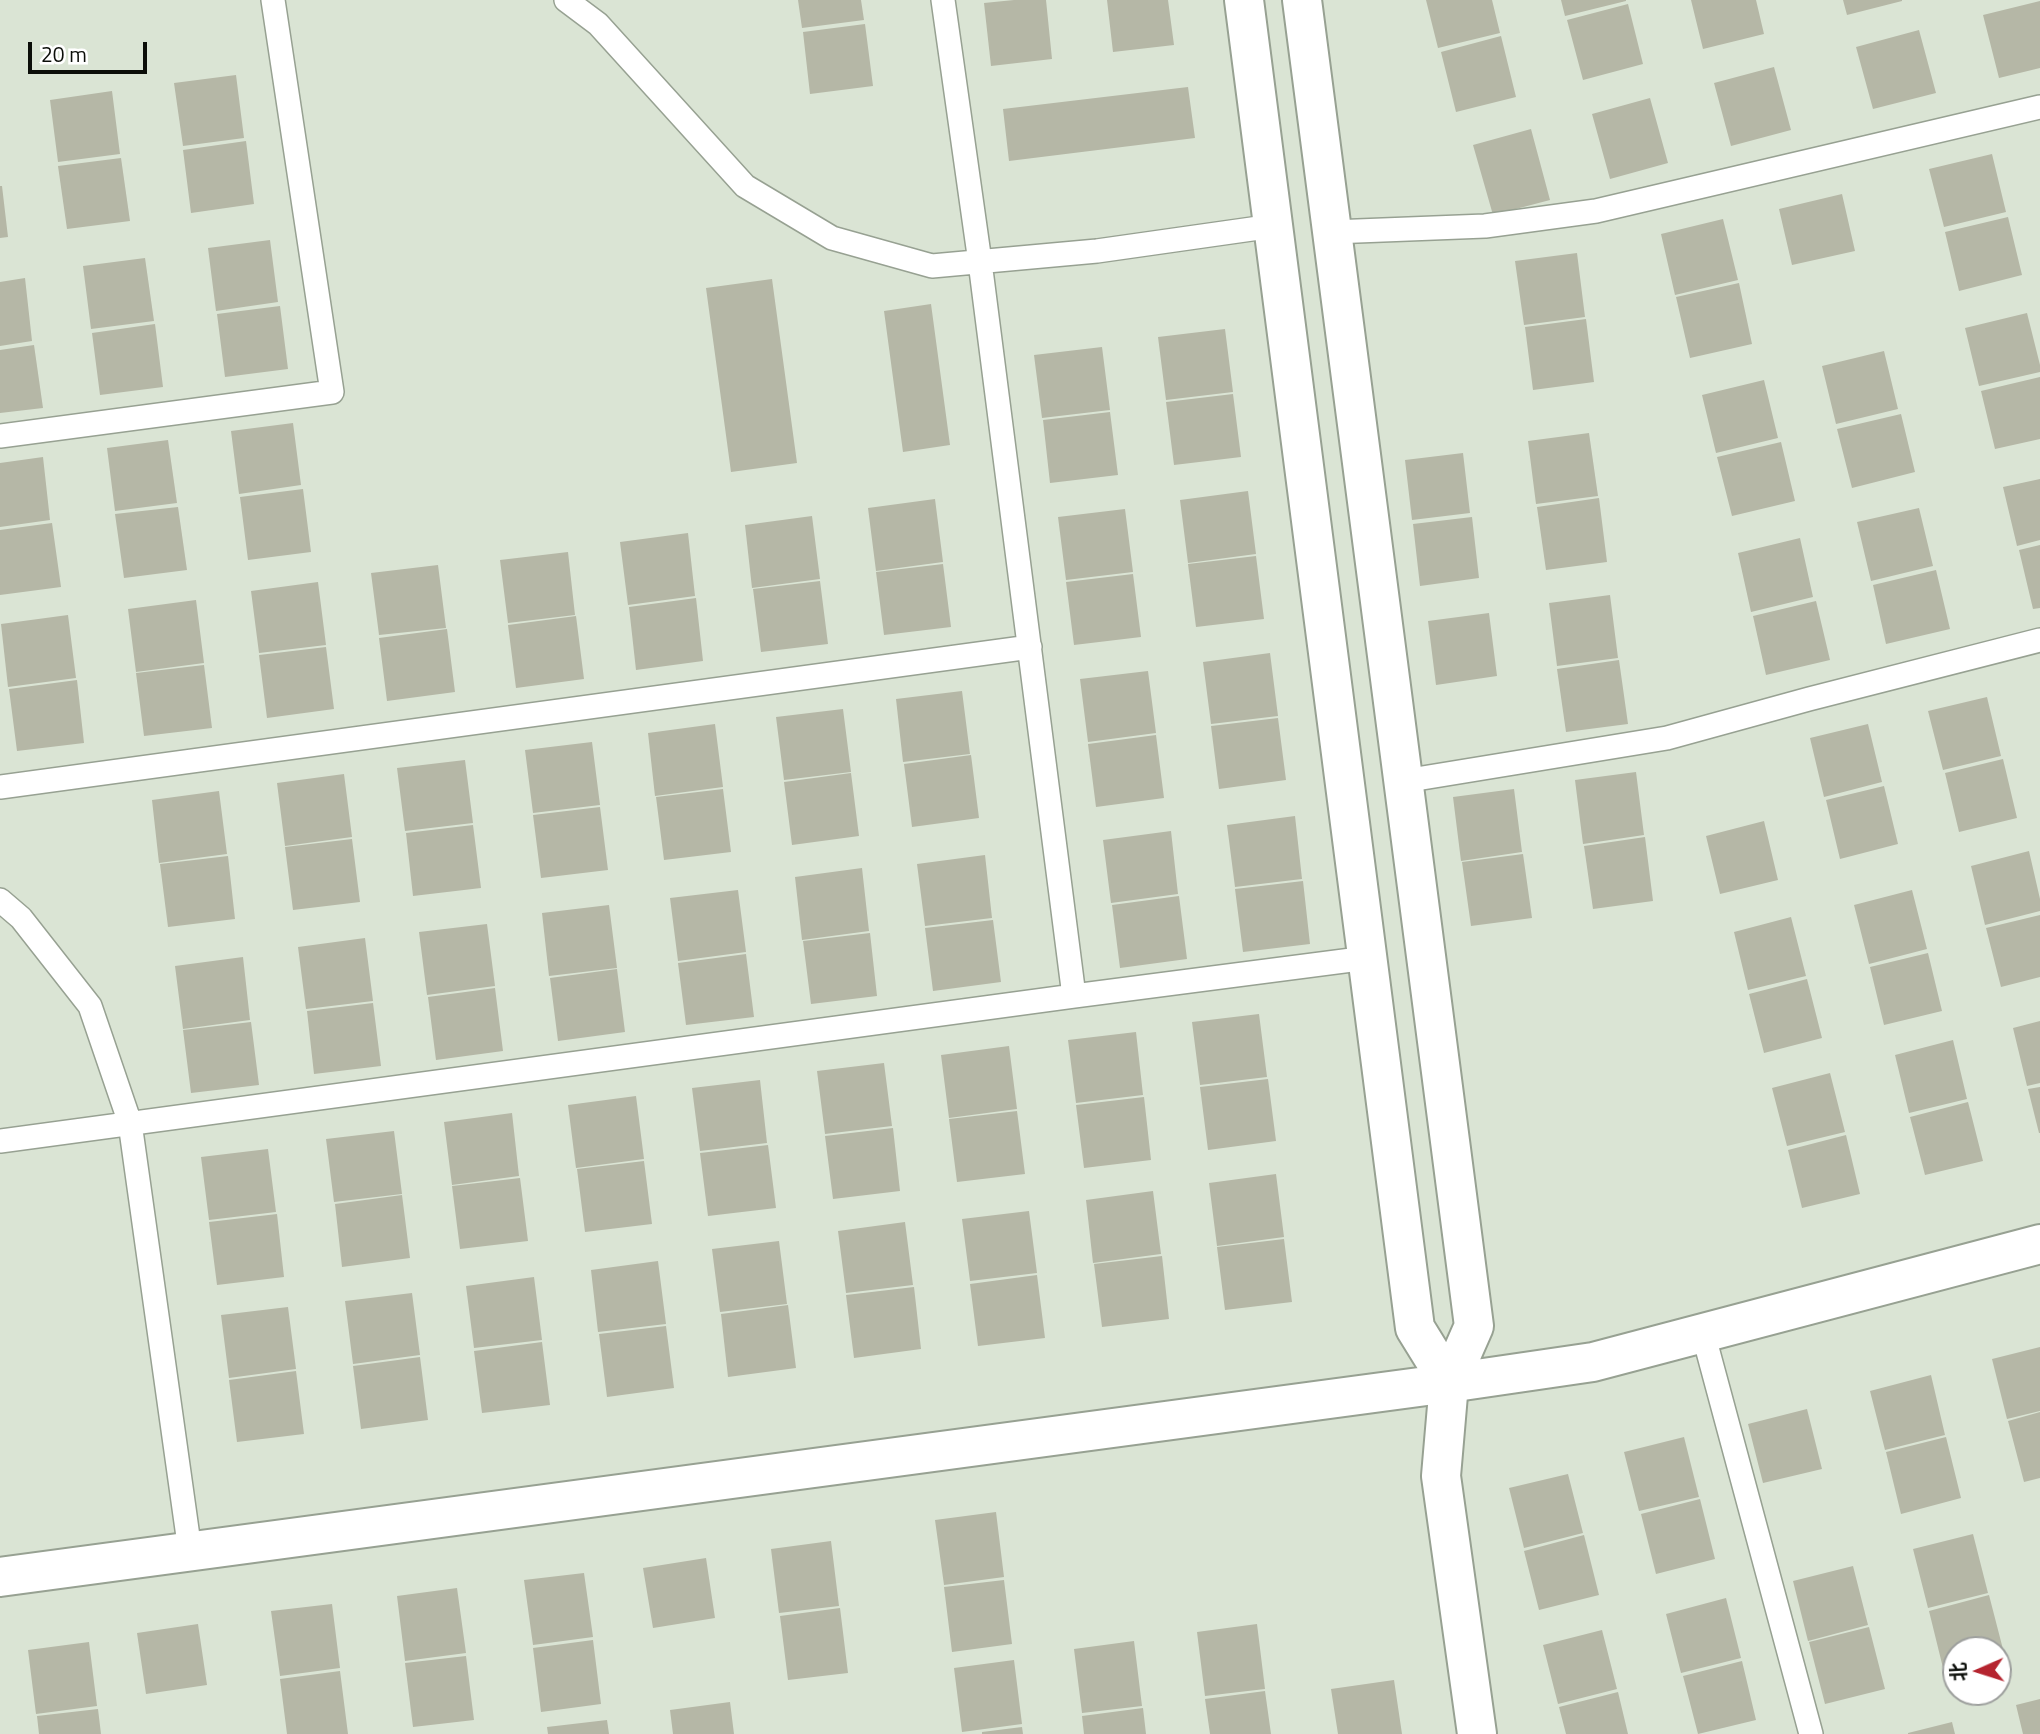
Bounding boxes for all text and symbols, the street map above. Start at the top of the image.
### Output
scale bar [32,28,150,72]
text: 20 m [41,38,87,70]
north arrow [1942,1636,2012,1706]
text: 北 [1943,1662,1973,1682]

